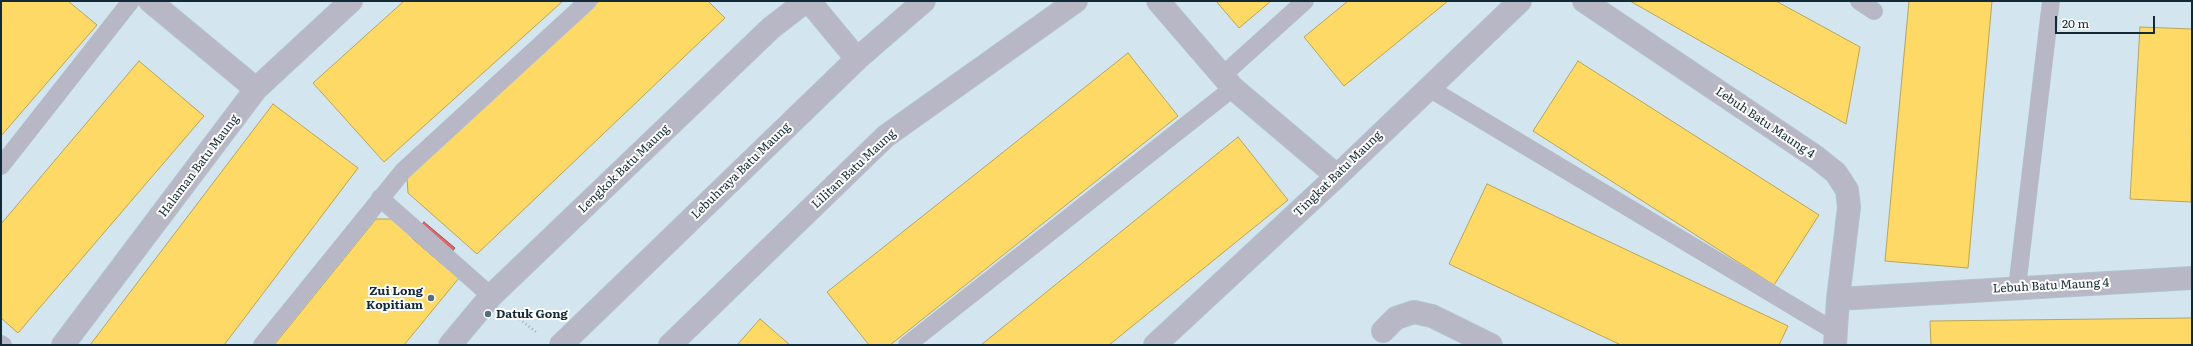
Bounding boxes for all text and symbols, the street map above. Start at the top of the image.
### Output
scale bar [2057,8,2157,34]
text: 20 m [2062,14,2089,32]
street label: Lebuh Batu Maung 4 [1713,84,1817,162]
street label: Halaman Batu Maung [156,112,242,220]
street label: Lebuhraya Batu Maung [688,120,794,222]
street label: Lengkok Batu Maung [575,122,673,216]
street label: Lilitan Batu Maung [809,126,899,212]
street label: Tingkat Batu Maung [1291,128,1385,220]
street label: Lebuh Batu Maung 4 [1992,276,2110,296]
place label: Zui Long Kopitiam [366,284,423,312]
marker: Zui Long Kopitiam [426,293,436,303]
place label: Datuk Gong [496,307,568,321]
marker: Datuk Gong [483,309,493,319]

